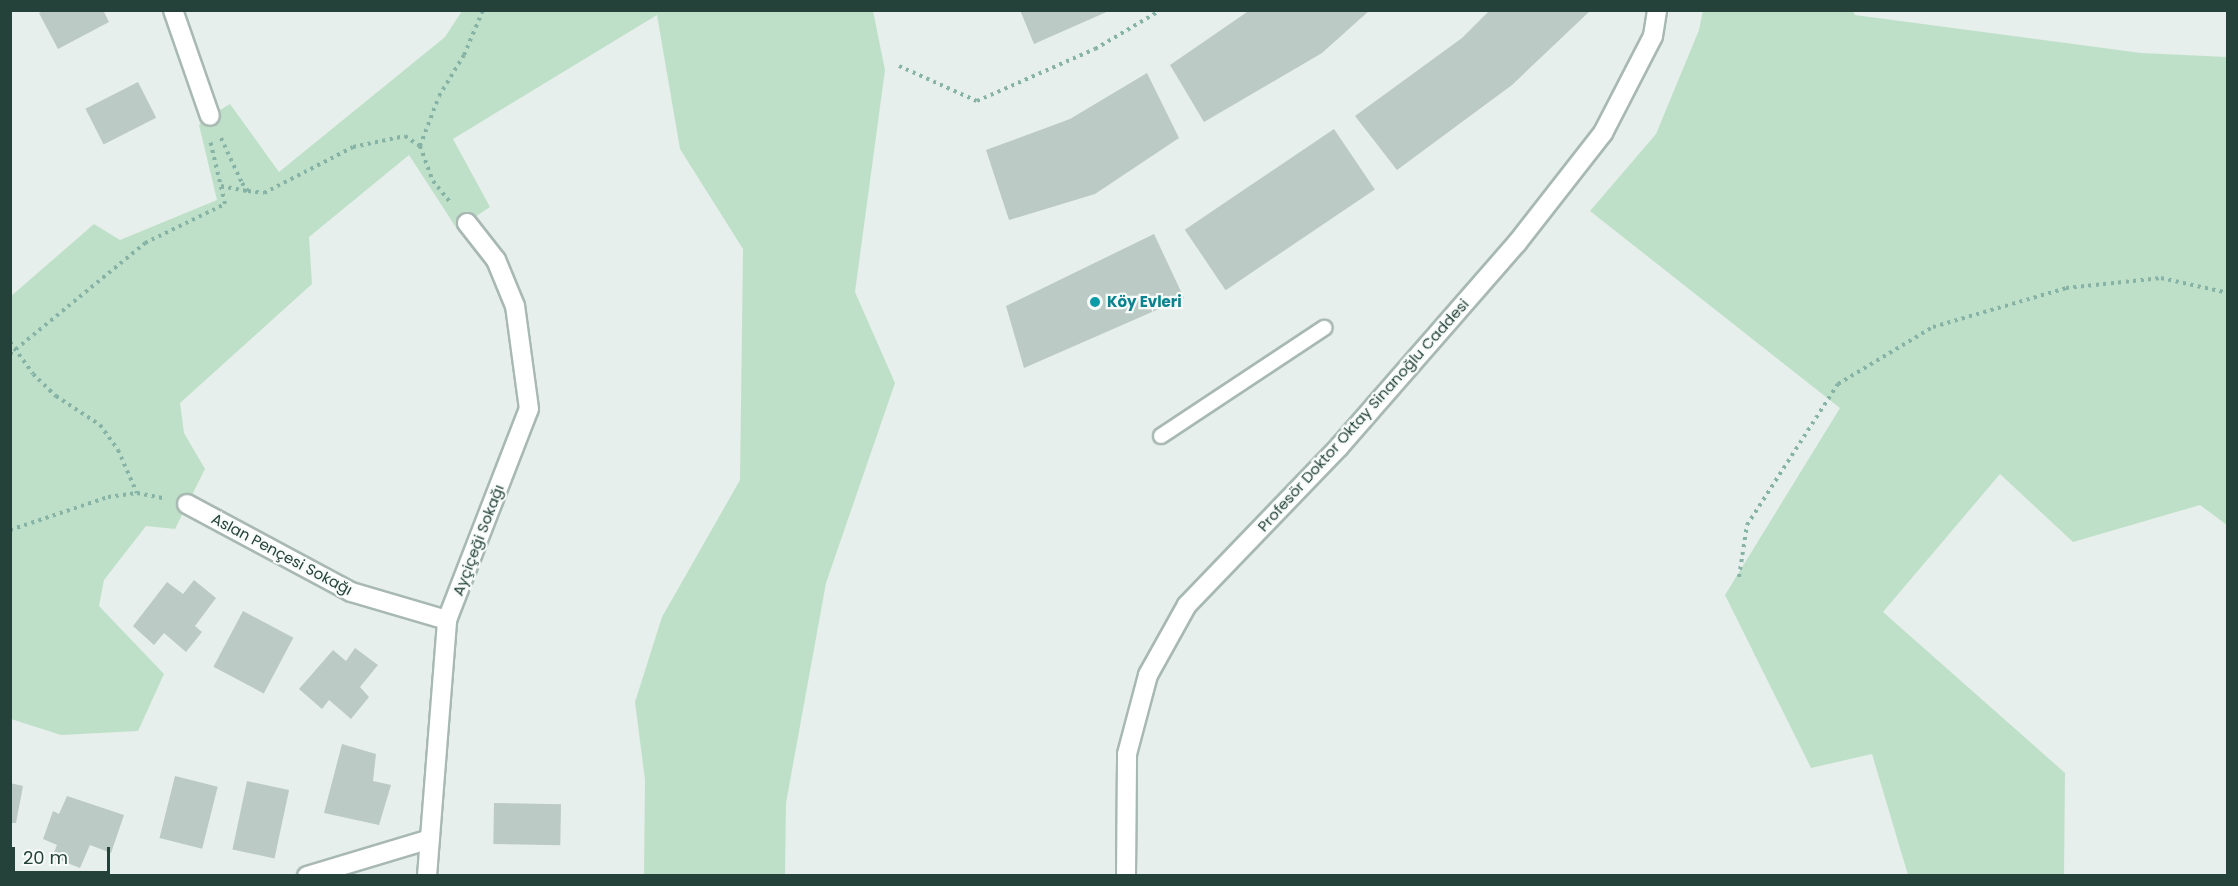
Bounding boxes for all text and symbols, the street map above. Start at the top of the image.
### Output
place label: Köy Evleri [1107,293,1182,311]
marker: Köy Evleri [1088,295,1102,309]
street label: Profesör Doktor Oktay Sinanoğlu Caddesi [1254,295,1472,535]
street label: Ayçiçeği Sokağı [449,482,507,598]
street label: Aslan Pençesi Sokağı [208,509,356,599]
scale bar [15,835,112,873]
text: 20 m [23,845,68,870]

